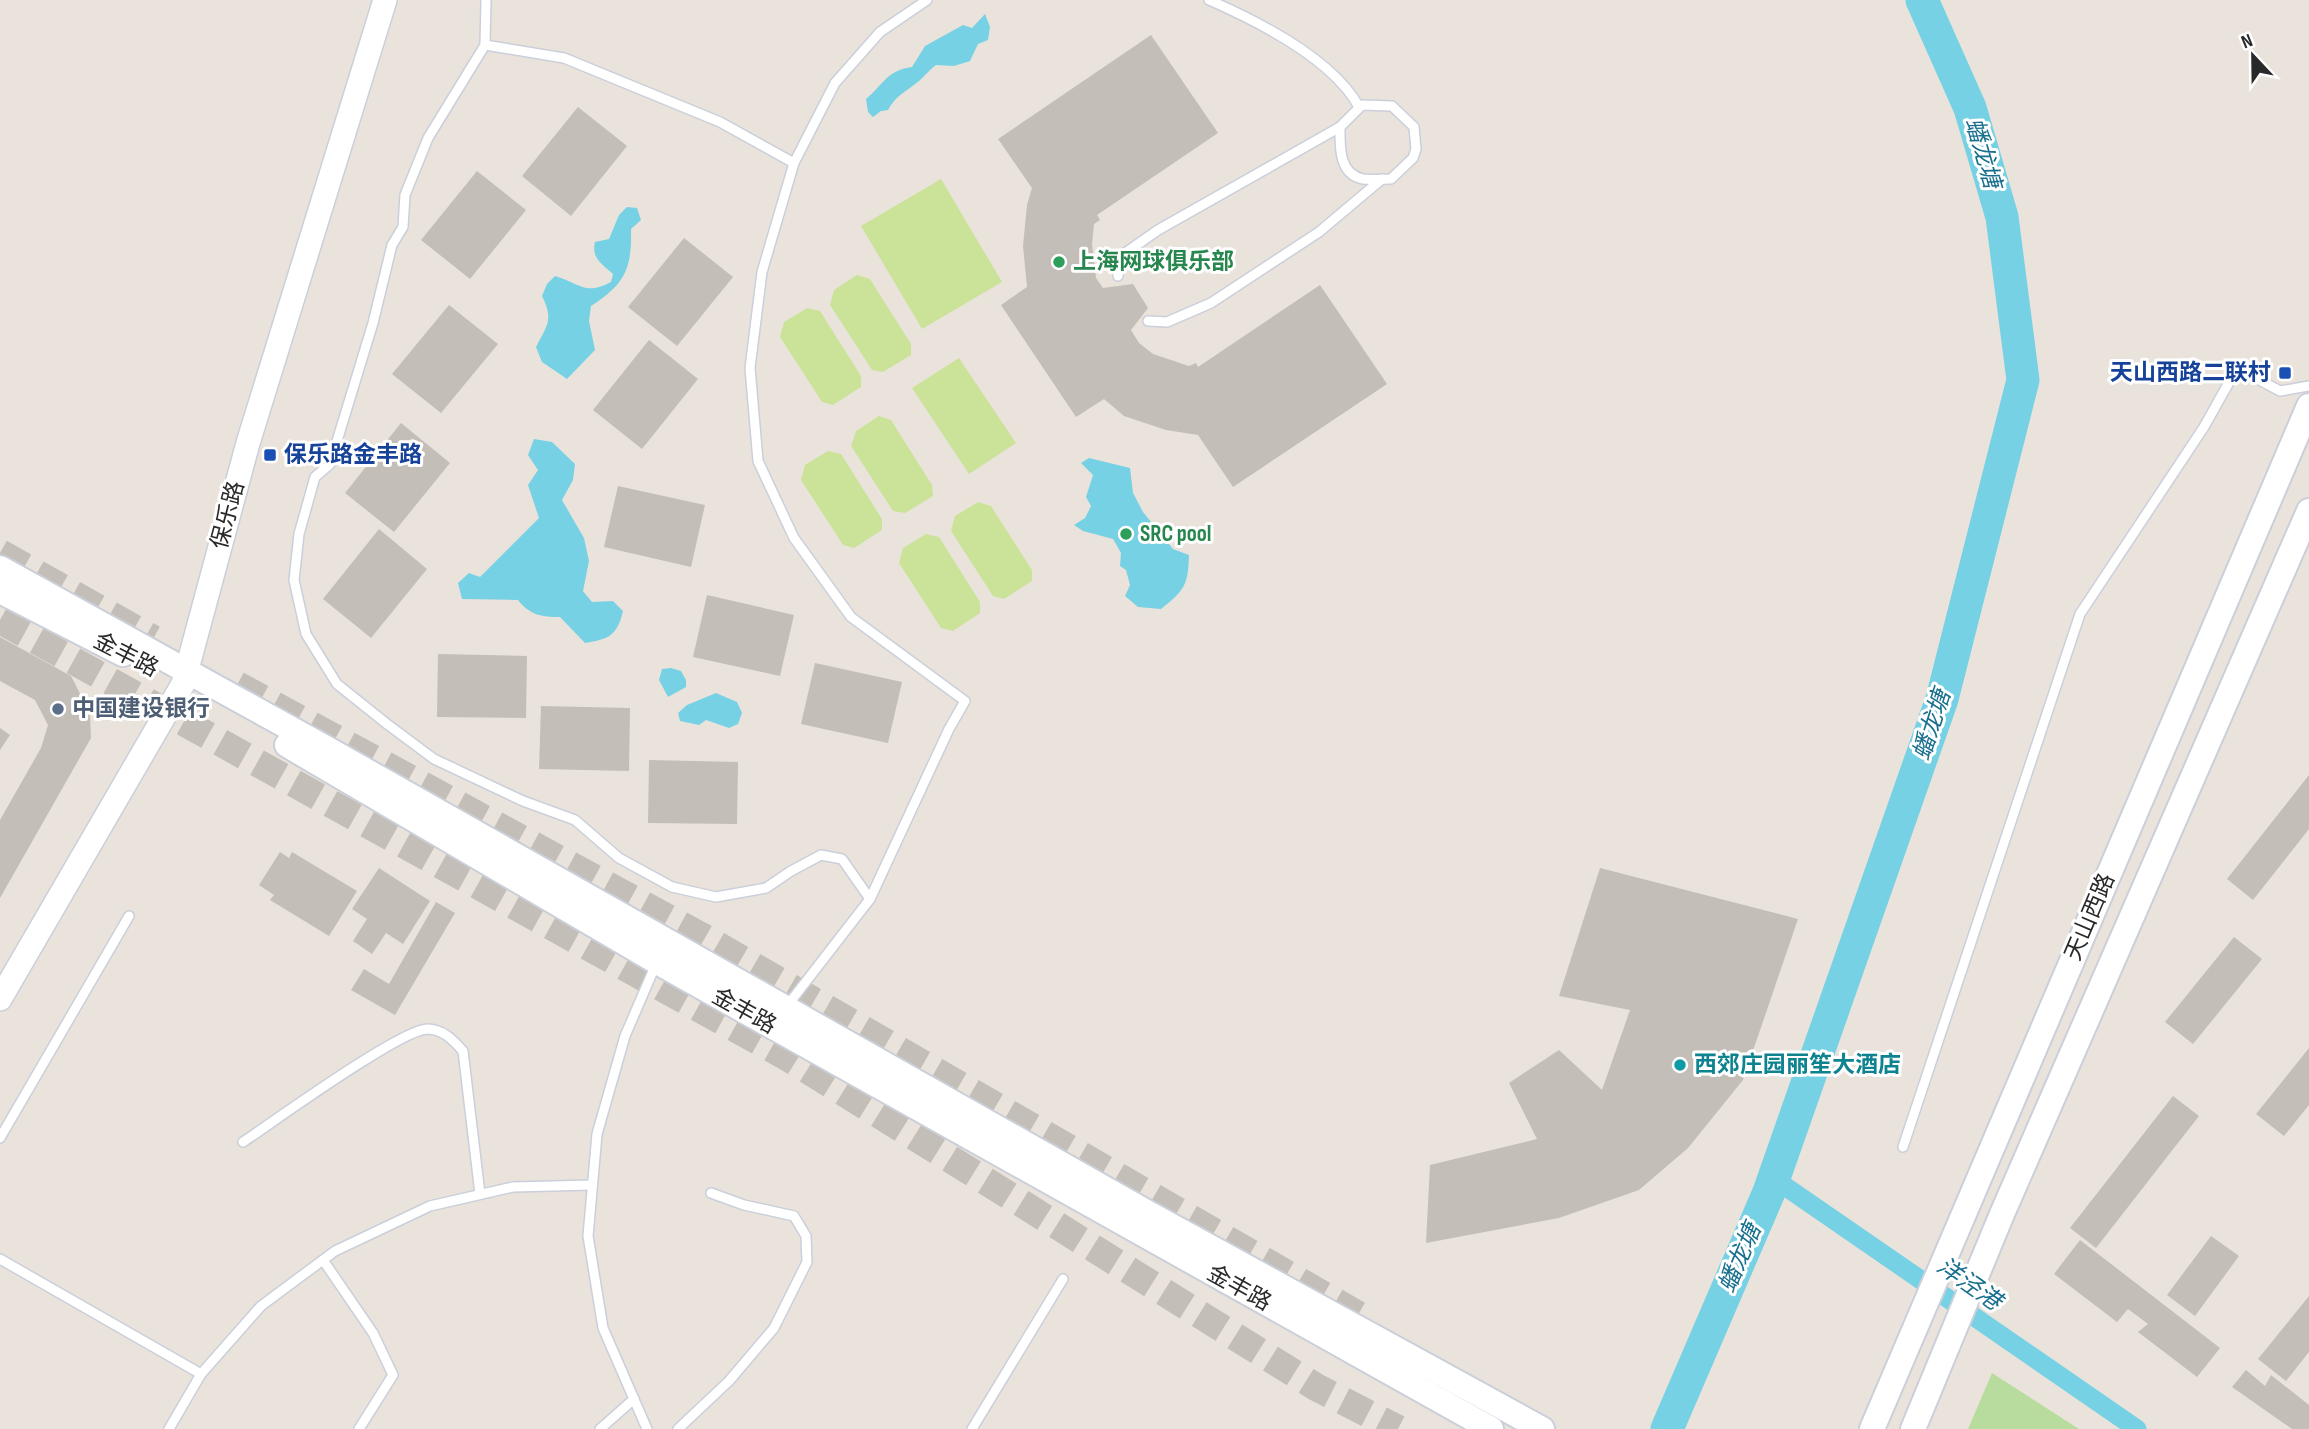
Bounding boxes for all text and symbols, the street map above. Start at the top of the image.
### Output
north arrow [2218,21,2288,91]
text: N [2238,29,2256,54]
water label: 蟠龙塘 [1959,114,2008,195]
place label: 上海网球俱乐部 [1073,248,1234,276]
marker: 上海网球俱乐部 [1051,254,1067,270]
place label: 天山西路二联村 [2110,359,2271,387]
marker: 天山西路二联村 [2277,365,2293,381]
place label: 保乐路金丰路 [284,441,422,469]
marker: 保乐路金丰路 [262,447,278,463]
street label: 保乐路 [206,478,250,552]
place label: SRC pool [1140,520,1212,548]
marker: SRC pool [1118,526,1134,542]
street label: 金丰路 [89,627,163,683]
water label: 蟠龙塘 [1907,682,1958,764]
place label: 中国建设银行 [72,695,210,723]
marker: 中国建设银行 [50,701,66,717]
street label: 天山西路 [2059,869,2121,965]
street label: 金丰路 [707,982,781,1040]
place label: 西郊庄园丽笙大酒店 [1694,1051,1901,1079]
marker: 西郊庄园丽笙大酒店 [1672,1057,1688,1073]
water label: 蟠龙塘 [1713,1216,1769,1297]
water label: 洋泾港 [1931,1251,2009,1318]
street label: 金丰路 [1202,1259,1276,1317]

